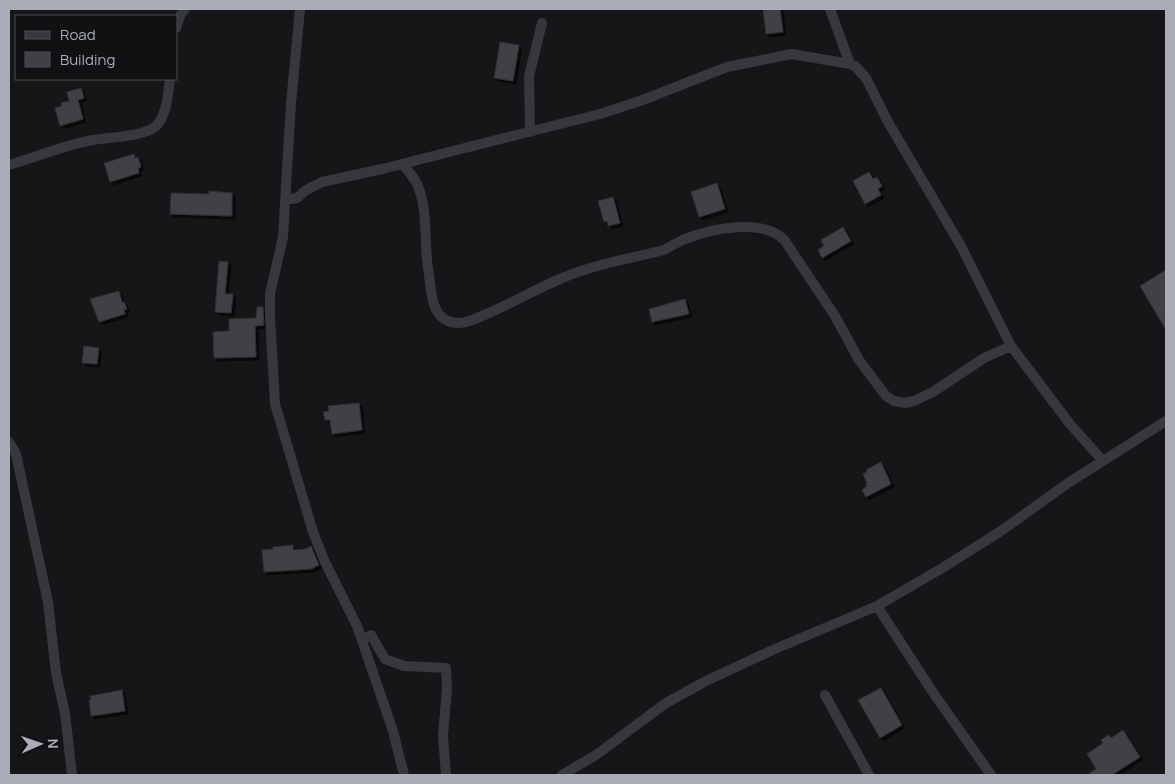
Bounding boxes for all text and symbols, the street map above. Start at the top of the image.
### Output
legend [15,15,178,80]
text: Road [60,24,96,45]
text: Building [60,49,115,70]
north arrow [15,719,65,769]
text: N [44,738,63,749]

